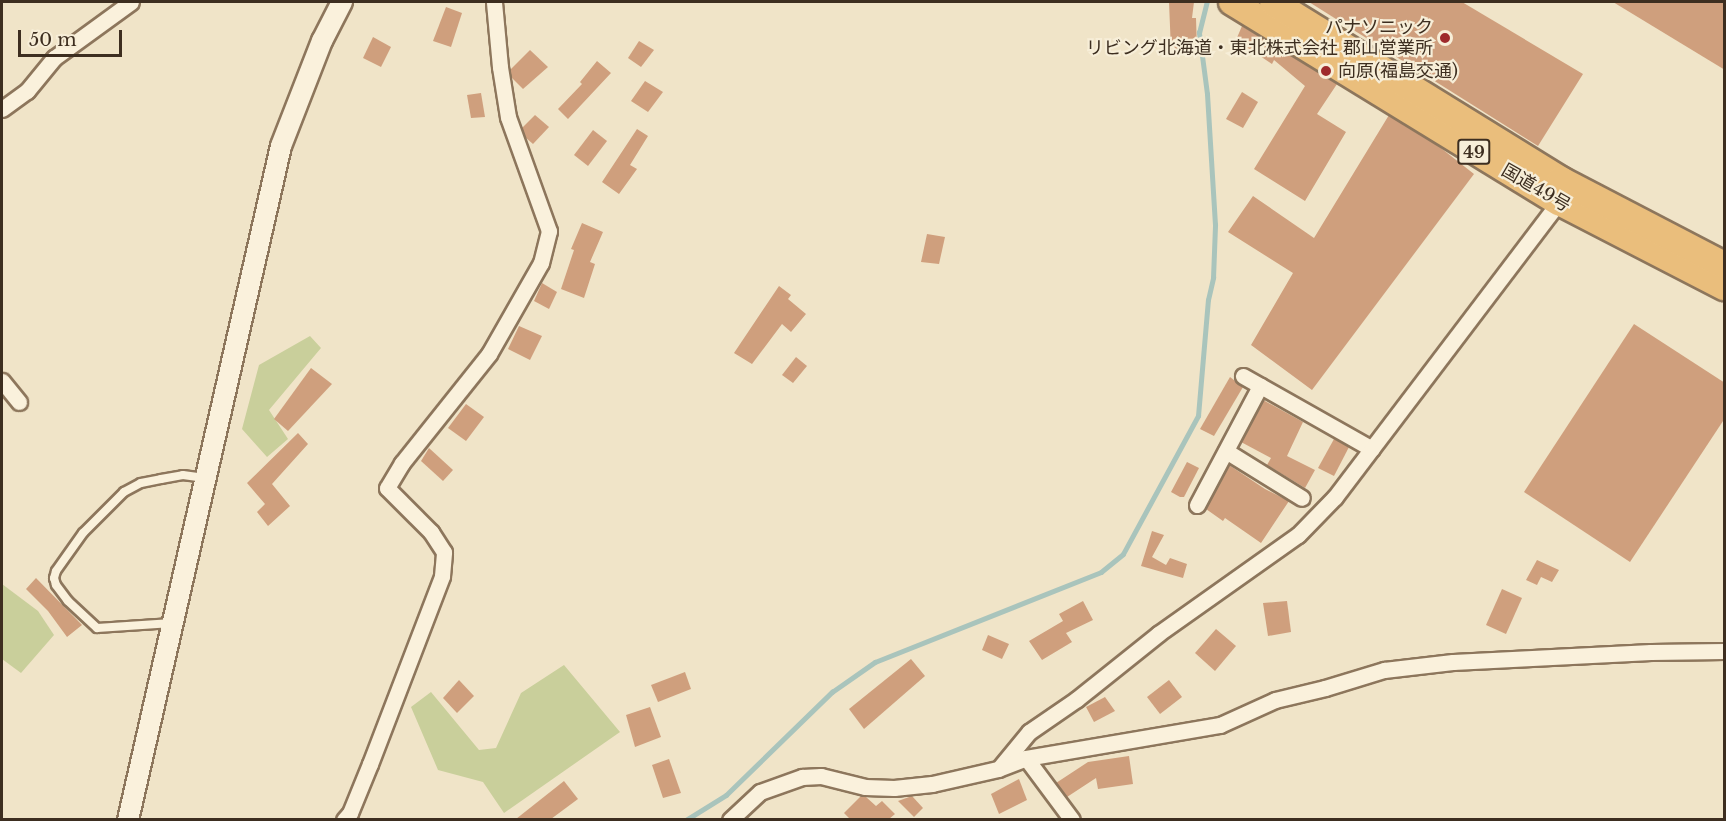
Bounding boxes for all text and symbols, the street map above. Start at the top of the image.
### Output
place label: パナソニック リビング北海道・東北株式会社 郡山営業所 [1086,17,1433,60]
scale bar [21,18,124,56]
text: 50 m [29,29,77,51]
marker: パナソニック リビング北海道・東北株式会社 郡山営業所 [1438,31,1452,45]
place label: 向原(福島交通) [1338,60,1458,82]
marker: 向原(福島交通) [1319,64,1333,78]
road number: 49 [1456,139,1492,165]
street label: 国道49号 [1498,160,1574,216]

